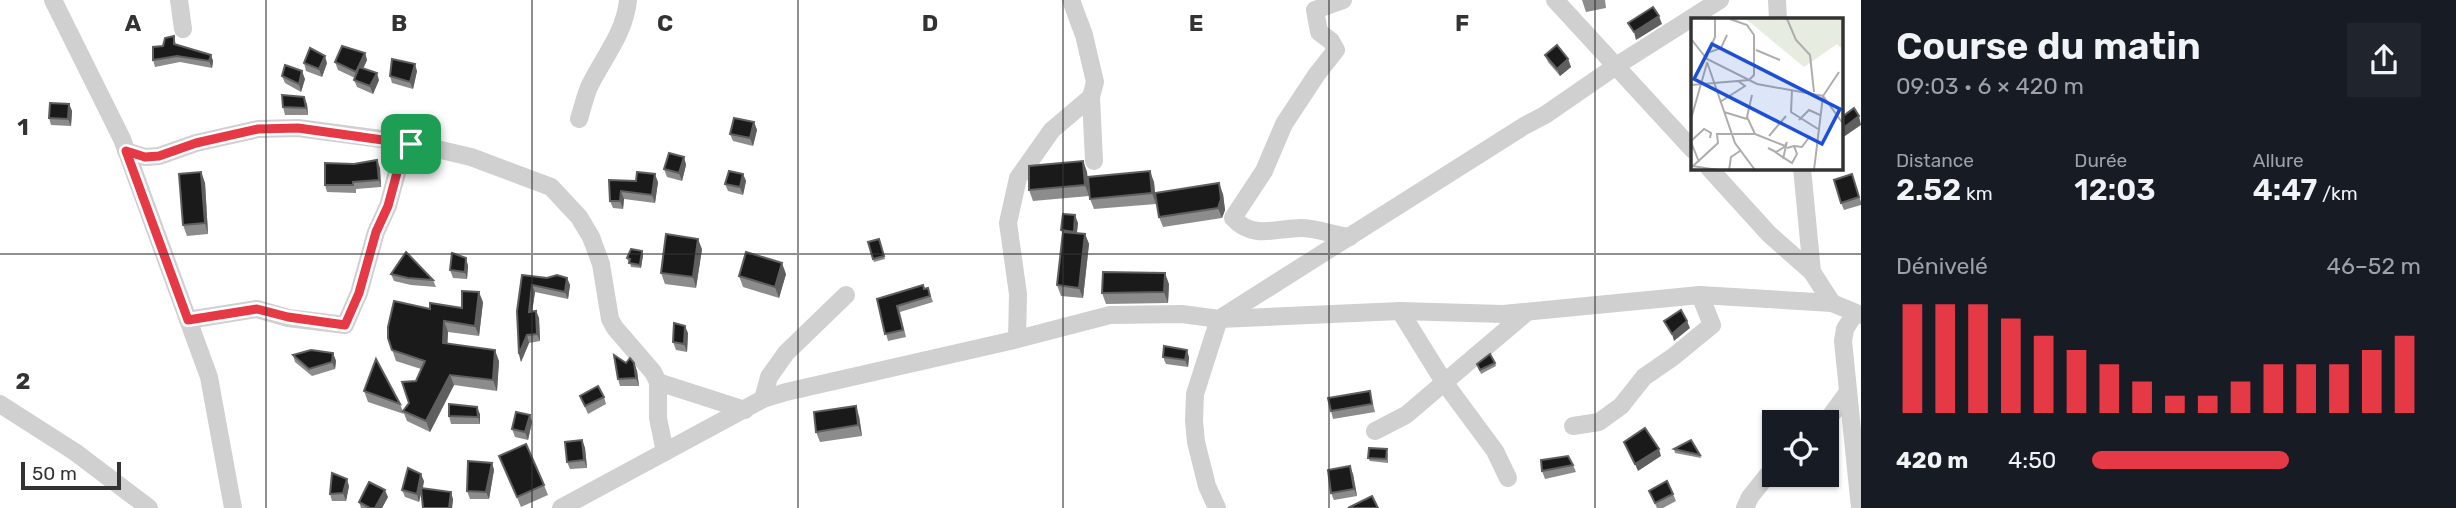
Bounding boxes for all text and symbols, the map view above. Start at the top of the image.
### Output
text: A [125,9,142,37]
text: B [391,9,407,37]
text: C [657,9,673,37]
text: D [922,9,938,37]
text: E [1189,9,1203,37]
text: F [1455,9,1469,37]
inset map [1691,18,1843,170]
text: Course du matin [1896,23,2201,69]
button: share [2347,23,2421,97]
text: 09:03 · 6 × 420 m [1896,72,2084,100]
text: 1 [17,113,29,141]
pin [381,114,441,174]
icon: arrive [392,125,430,163]
text: Distance [1896,149,1974,172]
text: Durée [2074,149,2127,172]
text: Allure [2253,149,2304,172]
text: 2.52 [1896,172,1961,208]
text: 12:03 [2074,172,2156,208]
text: 4:47 [2253,172,2317,208]
text: km [1961,182,1993,205]
text: /km [2317,182,2358,205]
text: Dénivelé [1896,252,1988,280]
text: 46–52 m [2327,252,2421,280]
text: 2 [16,367,30,395]
map controls [1762,410,1839,487]
button: locate [1762,410,1839,487]
text: 420 m [1896,446,1968,474]
text: 4:50 [2008,446,2056,474]
scale bar [21,459,121,491]
text: 50 m [32,462,77,485]

